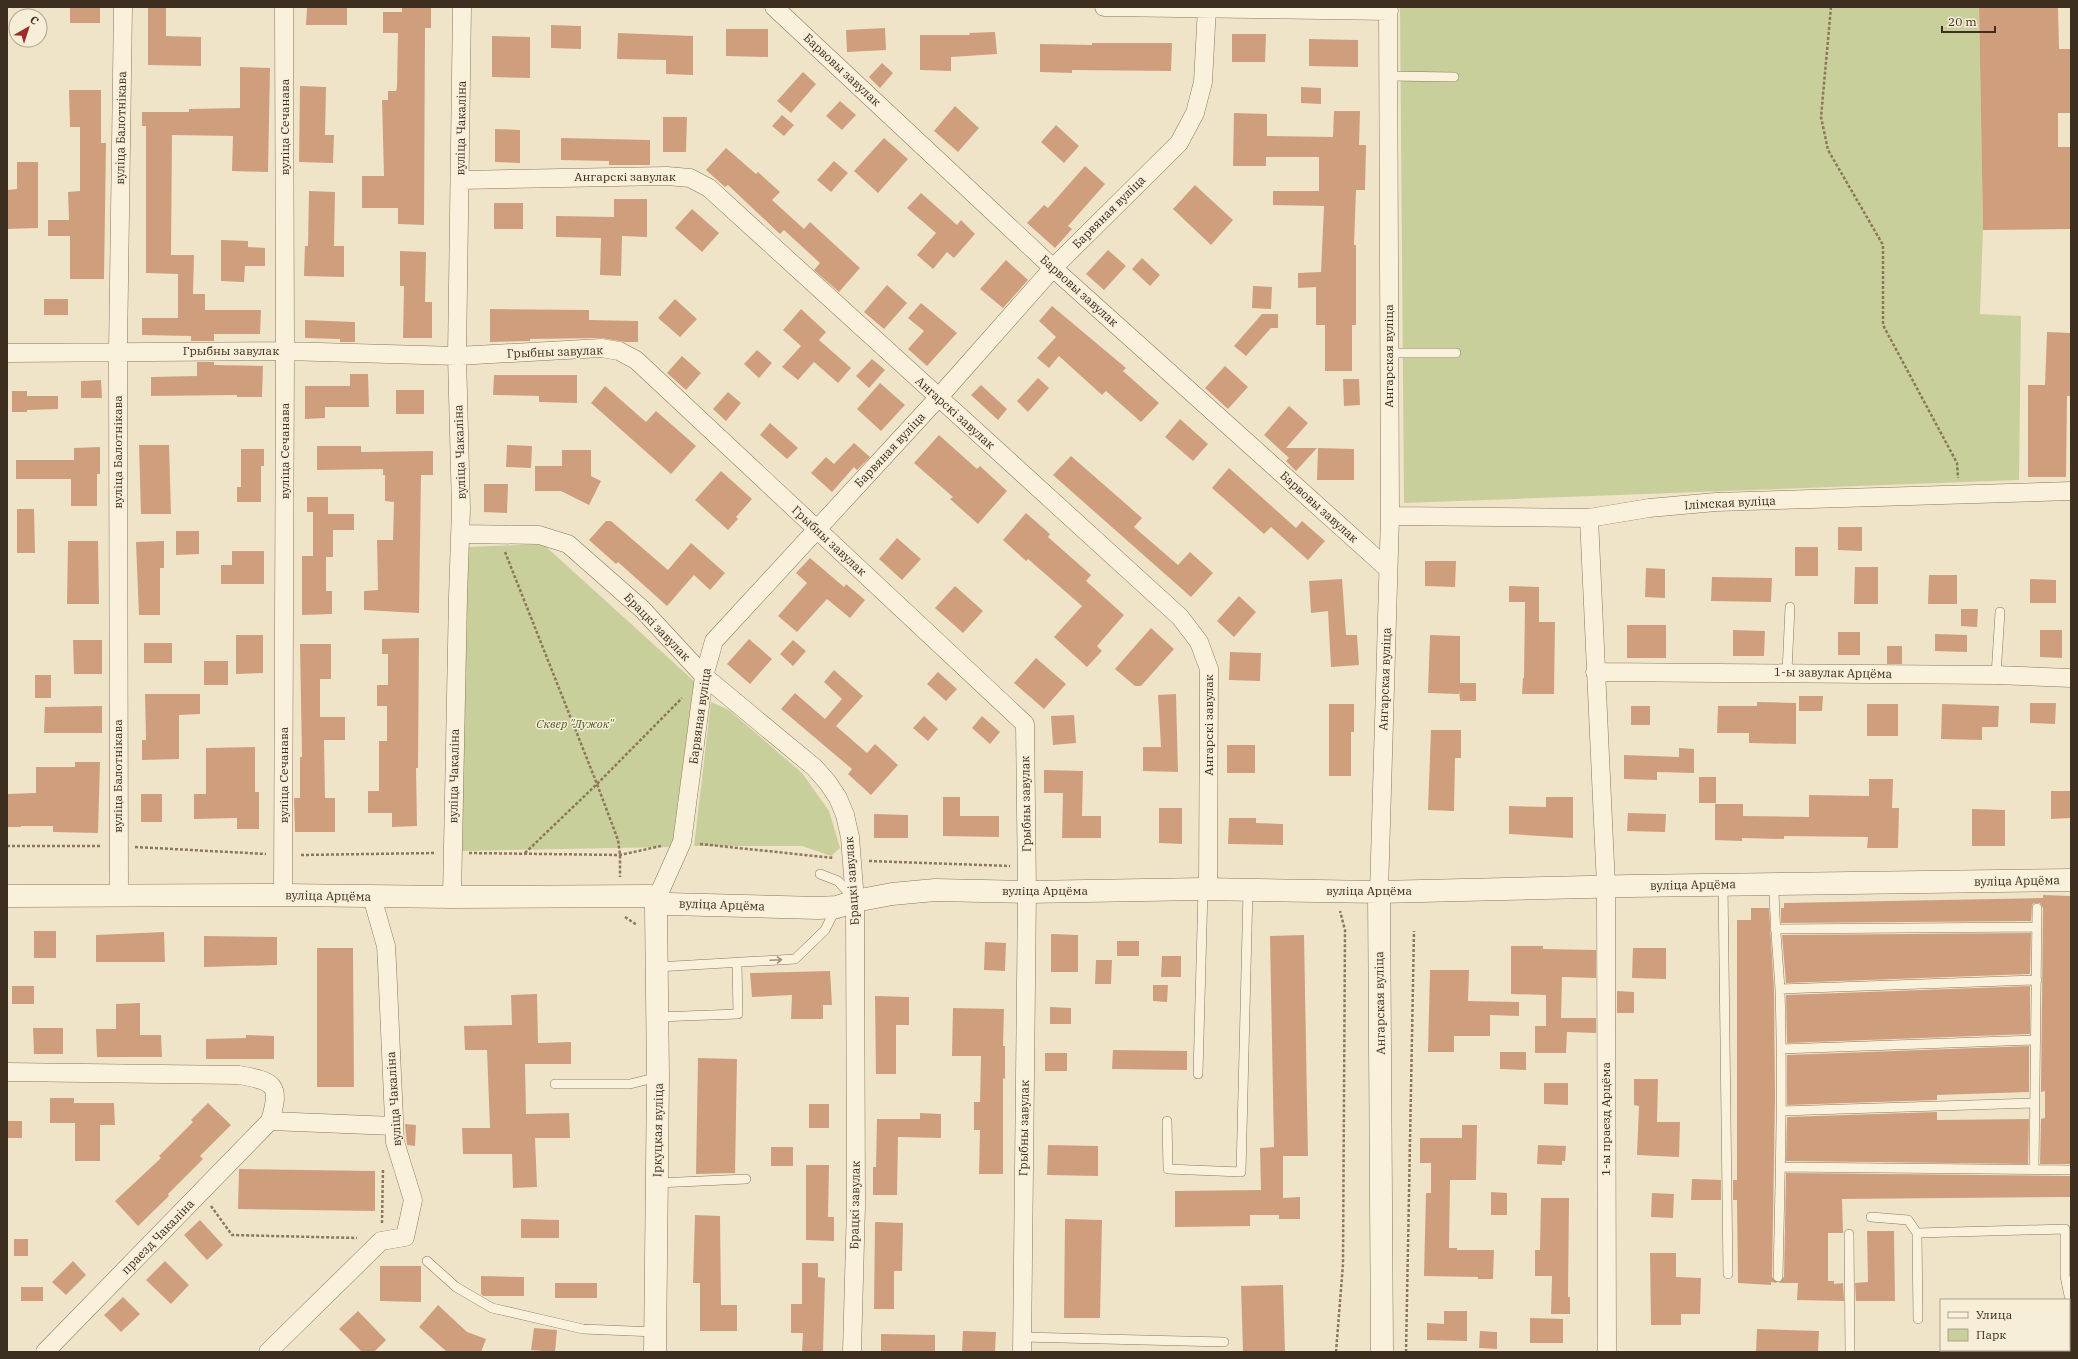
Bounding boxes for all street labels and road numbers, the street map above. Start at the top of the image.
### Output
street label: Барвовы завулак [801,30,884,109]
street label: вуліца Балотнікава [112,71,129,185]
street label: вуліца Сечанава [277,78,292,175]
street label: вуліца Чакаліна [452,80,469,176]
street label: Ангарскі завулак [574,169,676,184]
street label: Барвяная вуліца [1069,172,1149,251]
street label: Барвовы завулак [1037,252,1121,330]
street label: Ангарская вуліца [1381,304,1396,408]
street label: Грыбны завулак [507,342,603,361]
street label: Грыбны завулак [183,343,279,358]
street label: Ангарскі завулак [913,373,998,452]
street label: вуліца Балотнікава [110,395,125,509]
street label: вуліца Сечанава [277,402,292,499]
street label: вуліца Чакаліна [450,404,469,500]
street label: Барвяная вуліца [851,409,929,490]
street label: Барвовы завулак [1277,468,1361,546]
street label: Ілімская вуліца [1684,493,1777,512]
street label: Грыбны завулак [789,502,870,579]
street label: Брацкі завулак [621,589,694,664]
street label: Ангарская вуліца [1375,627,1394,731]
street label: 1-ы завулак Арцёма [1774,664,1893,681]
street label: Барвяная вуліца [685,666,714,765]
street label: Ангарскі завулак [1201,674,1216,776]
street label: вуліца Балотнікава [110,719,125,833]
street label: вуліца Сечанава [276,726,291,823]
street label: вуліца Чакаліна [445,728,462,824]
street label: Грыбны завулак [1017,756,1034,852]
street label: Брацкі завулак [841,836,862,926]
street label: вуліца Арцёма [1974,872,2061,889]
street label: вуліца Арцёма [1650,876,1737,893]
street label: вуліца Арцёма [1002,883,1088,898]
street label: вуліца Арцёма [1326,883,1412,898]
street label: вуліца Арцёма [285,887,372,904]
street label: вуліца Арцёма [679,896,766,914]
street label: Ангарская вуліца [1371,951,1388,1055]
street label: вуліца Чакаліна [383,1051,404,1147]
street label: 1-ы праезд Арцёма [1598,1061,1613,1176]
street label: Грыбны завулак [1015,1080,1032,1176]
street label: Іркуцкая вуліца [649,1082,666,1177]
street label: Брацкі завулак [846,1160,863,1250]
street label: праезд Чакаліна [118,1196,198,1277]

